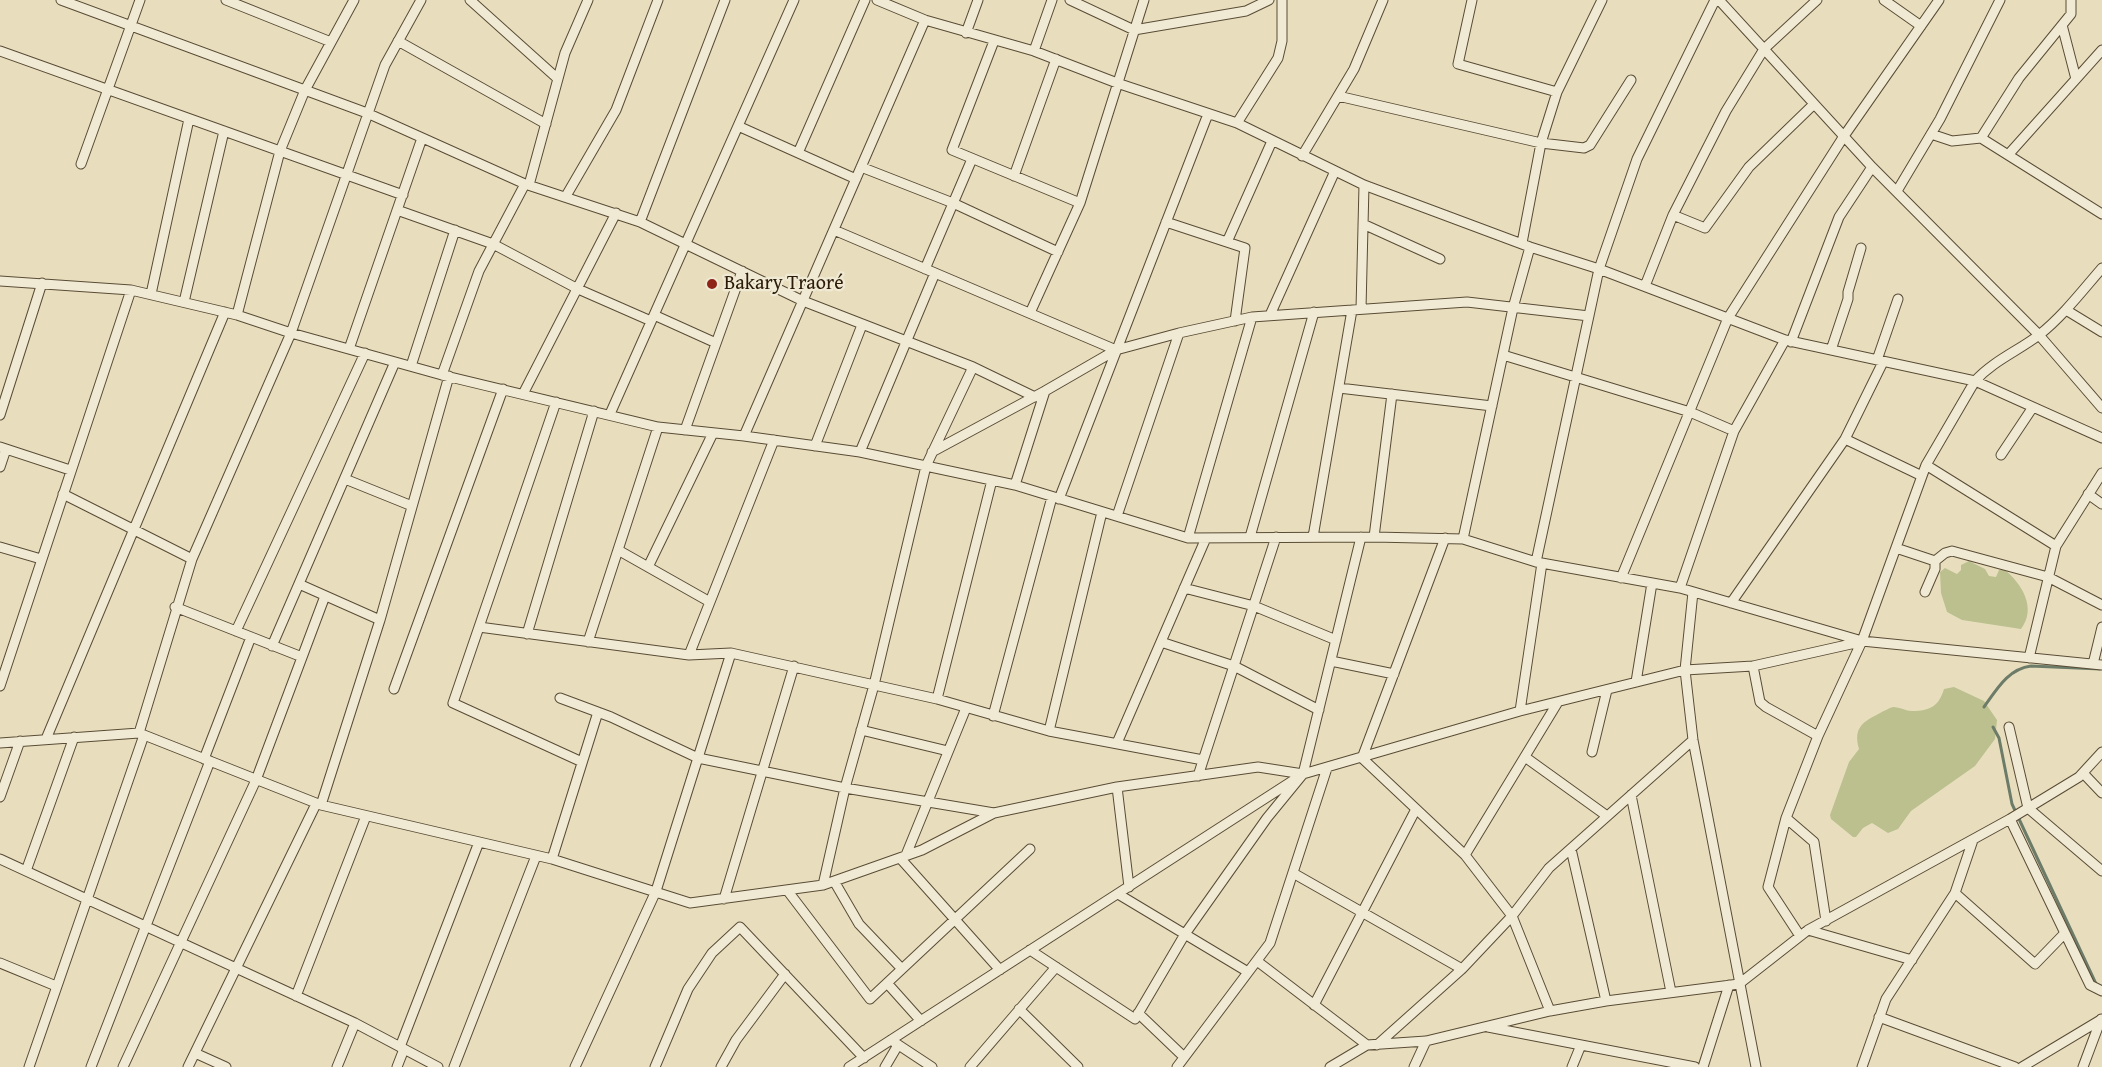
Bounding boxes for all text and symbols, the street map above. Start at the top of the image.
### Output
place label: Bakary Traoré [724,272,844,296]
marker: Bakary Traoré [705,277,719,291]

